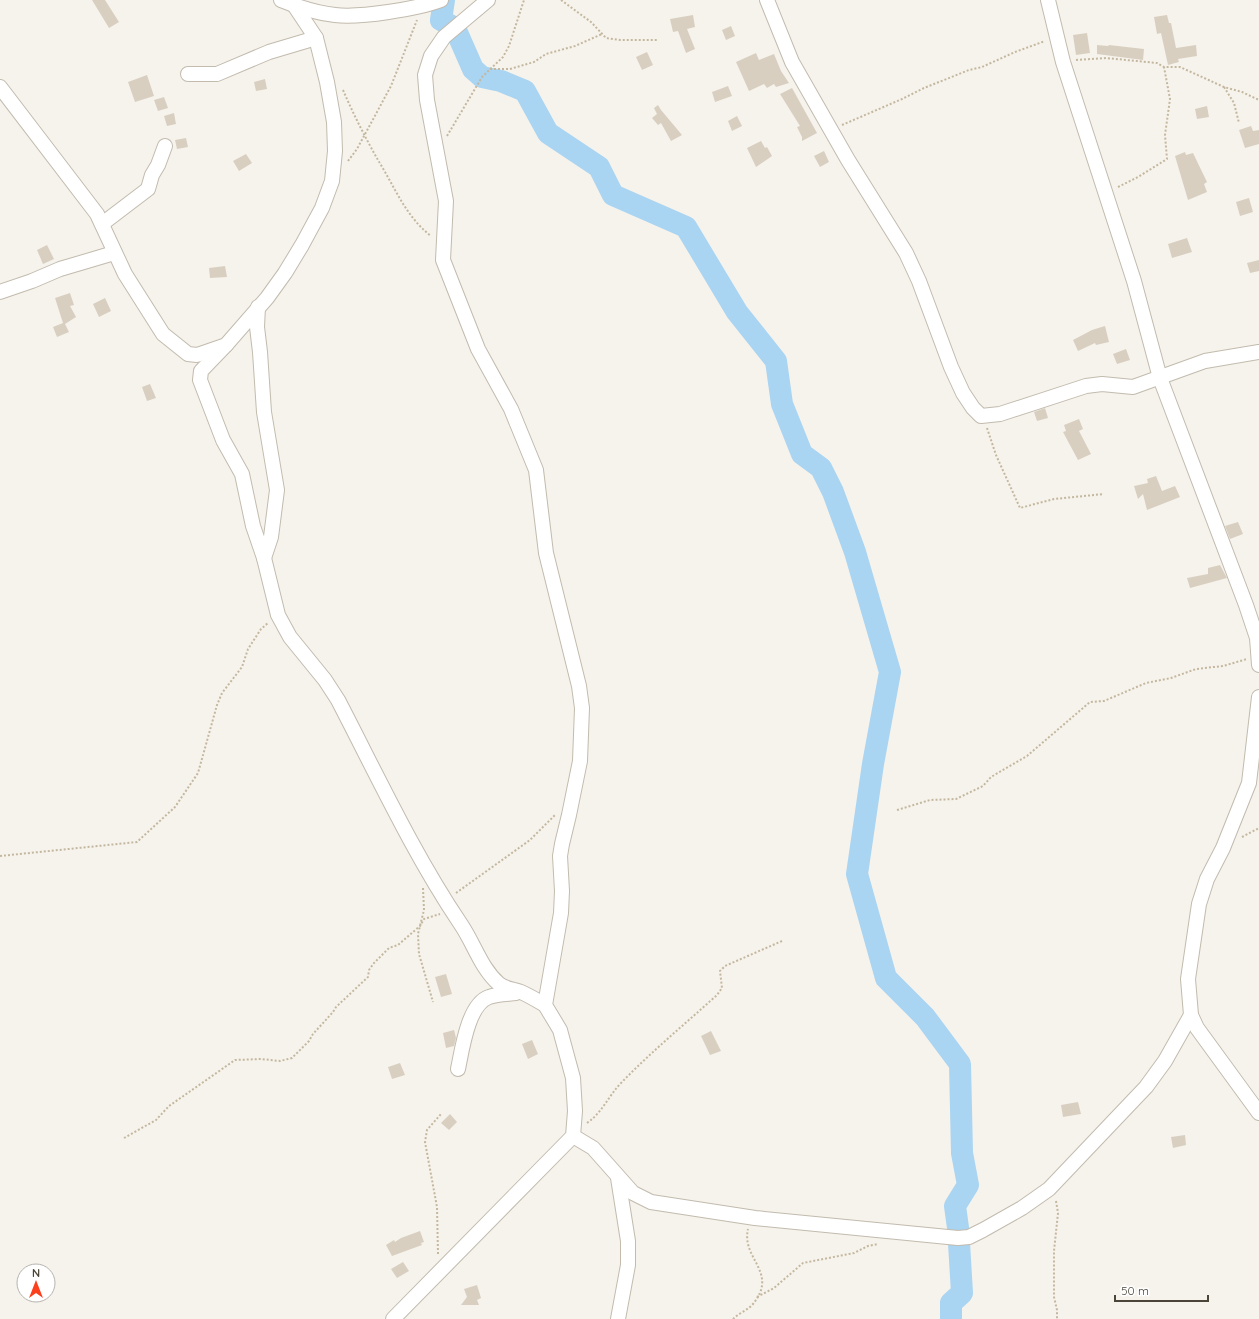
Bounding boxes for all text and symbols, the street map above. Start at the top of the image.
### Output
north arrow [16,1263,56,1303]
text: N [32,1266,40,1280]
scale bar [1115,1277,1208,1303]
text: 50 m [1121,1283,1149,1298]

